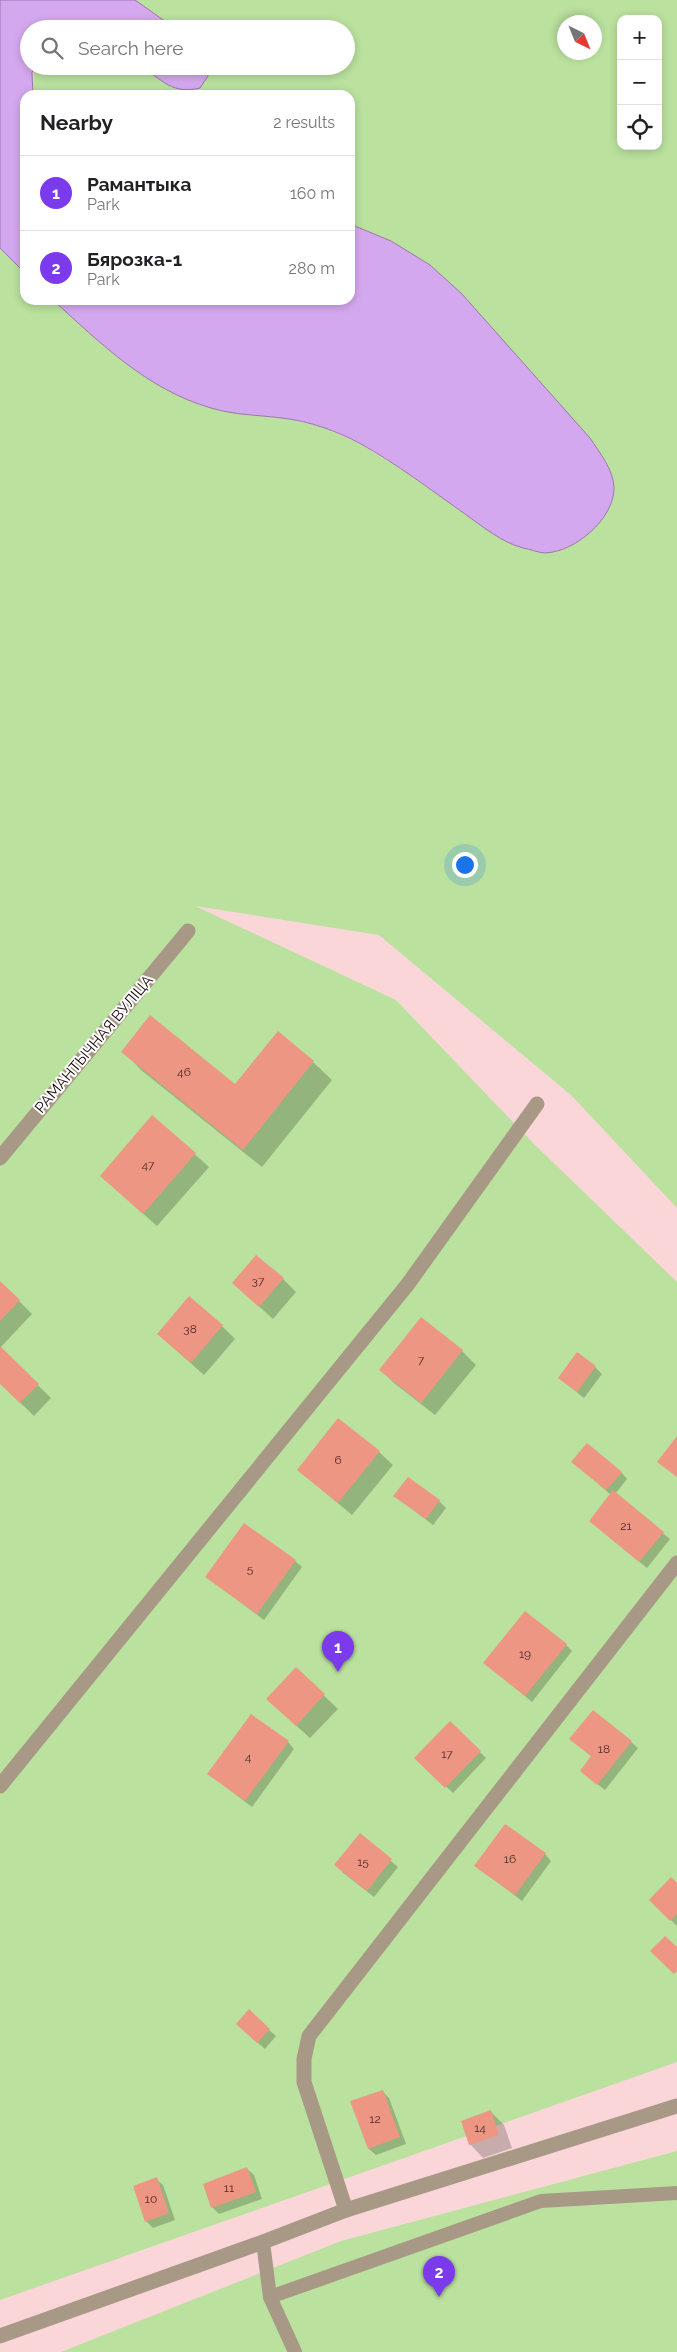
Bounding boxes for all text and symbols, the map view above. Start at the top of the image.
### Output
north arrow [557,15,602,60]
map controls [617,15,662,150]
button: + [617,15,662,60]
search box [20,20,355,75]
icon: search [38,34,66,62]
text: Search here [78,37,184,59]
button: − [617,60,662,105]
button: locate [617,105,662,150]
text: Nearby [40,110,113,135]
text: 2 results [273,113,335,132]
text: Рамантыка [87,173,191,195]
text: 1 [52,184,60,203]
text: 160 m [290,184,335,203]
text: Park [87,195,120,214]
text: Бярозка-1 [87,248,182,270]
text: 2 [51,259,61,278]
text: 280 m [289,259,335,278]
text: Park [87,270,120,289]
your location [452,852,478,878]
street label: РАМАНТЫЧНАЯ ВУЛІЦА [31,971,157,1117]
house number: 46 [177,1065,191,1079]
house number: 47 [142,1158,155,1172]
house number: 37 [252,1274,265,1288]
house number: 38 [183,1322,197,1336]
house number: 7 [418,1353,425,1367]
house number: 6 [334,1453,342,1467]
house number: 21 [620,1519,632,1533]
house number: 5 [247,1562,254,1576]
pin: 1 [322,1631,354,1672]
house number: 19 [519,1647,531,1661]
house number: 18 [598,1742,610,1756]
house number: 17 [441,1747,453,1761]
house number: 4 [245,1750,252,1764]
house number: 16 [504,1852,516,1866]
house number: 15 [357,1855,369,1869]
house number: 12 [369,2112,381,2126]
house number: 14 [474,2121,486,2135]
house number: 11 [224,2181,234,2195]
house number: 10 [145,2192,157,2206]
pin: 2 [423,2256,455,2297]

